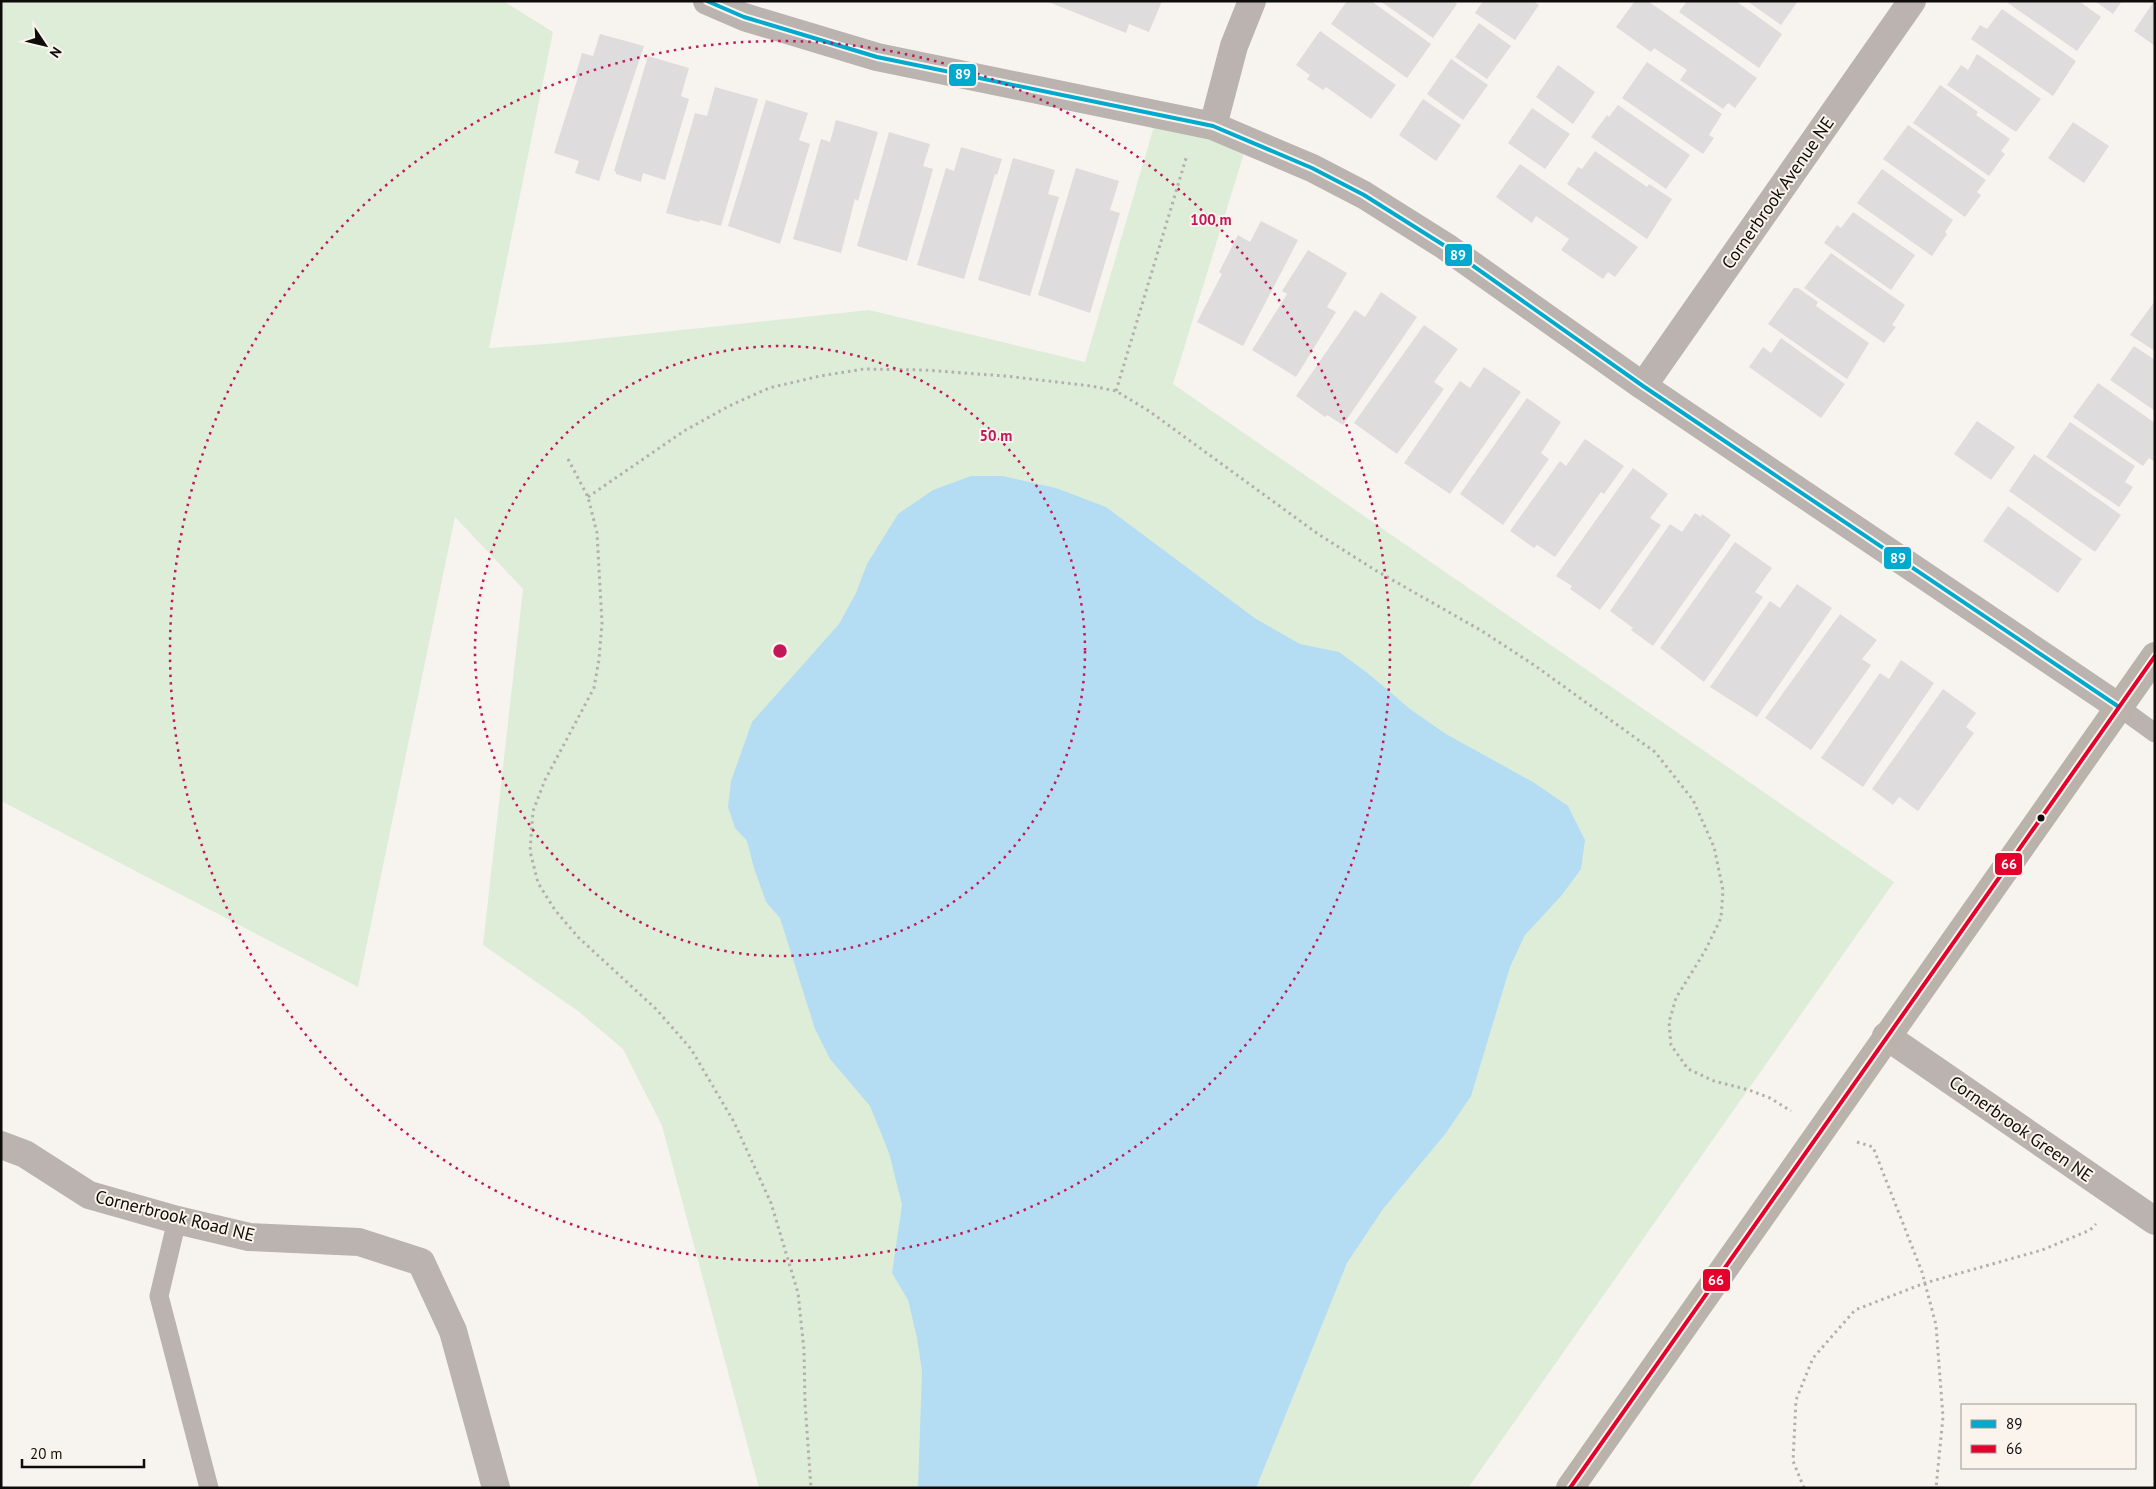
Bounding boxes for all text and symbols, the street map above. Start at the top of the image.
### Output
north arrow [20,20,70,70]
text: N [46,44,66,61]
line badge: 89 [948,63,977,87]
text: 89 [955,65,971,83]
street label: Cornerbrook Avenue NE [1716,112,1839,273]
text: 100 m [1190,210,1232,229]
line badge: 89 [1444,243,1473,267]
text: 89 [1450,246,1466,264]
text: 50 m [980,426,1012,445]
line badge: 89 [1883,546,1912,570]
text: 89 [1890,549,1906,567]
centre of rings [771,642,789,660]
unlabelled marker [2036,813,2046,823]
line badge: 66 [1994,852,2023,876]
text: 66 [2001,855,2017,873]
street label: Cornerbrook Green NE [1945,1070,2098,1187]
street label: Cornerbrook Road NE [93,1185,257,1246]
line badge: 66 [1702,1268,1731,1292]
text: 66 [1708,1271,1724,1289]
legend [1961,1404,2136,1469]
text: 89 [2006,1414,2022,1433]
scale bar [22,1436,145,1468]
text: 66 [2006,1439,2022,1458]
text: 20 m [30,1444,63,1463]

